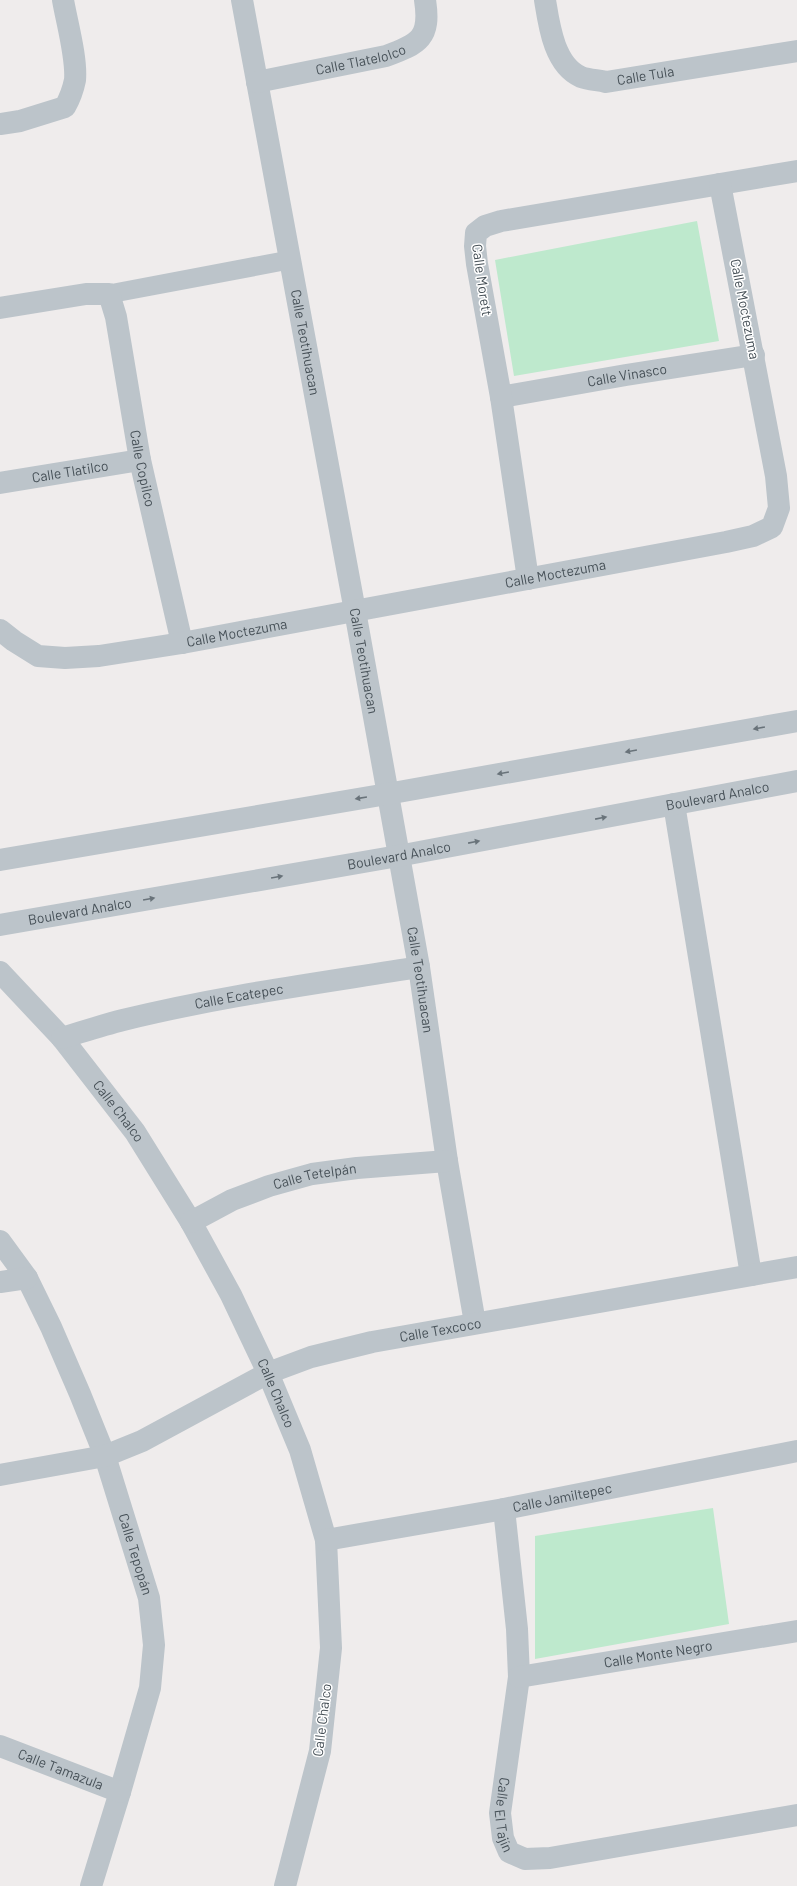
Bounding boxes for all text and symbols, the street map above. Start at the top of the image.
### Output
street label: Calle Tlatelolco [314,40,408,78]
street label: Calle Tula [616,62,675,88]
street label: Calle Morett [469,243,496,317]
street label: Calle Moctezuma [727,257,764,361]
street label: Calle Teotihuacan [288,288,324,396]
street label: Calle Vinasco [586,360,668,390]
street label: Calle Copilco [127,429,159,508]
street label: Calle Tlatilco [30,456,110,486]
street label: Calle Moctezuma [504,556,607,591]
street label: Calle Teotihuacan [347,606,382,715]
street label: Calle Moctezuma [185,615,288,650]
one-way arrow [752,725,765,731]
one-way arrow [625,748,637,754]
one-way arrow [497,771,509,777]
street label: Boulevard Analco [664,777,771,814]
one-way arrow [355,796,367,802]
one-way arrow [595,815,608,821]
street label: Boulevard Analco [346,837,452,873]
one-way arrow [468,839,480,845]
one-way arrow [271,874,283,880]
street label: Boulevard Analco [27,893,133,928]
one-way arrow [143,896,155,902]
street label: Calle Teotihuacan [404,925,437,1034]
street label: Calle Ecatepec [193,979,285,1012]
street label: Calle Chalco [90,1076,148,1145]
street label: Calle Tetelpán [271,1159,357,1192]
street label: Calle Texcoco [398,1314,483,1345]
street label: Calle Chalco [254,1356,299,1430]
street label: Calle Jamiltepec [511,1479,613,1515]
street label: Calle Tepopán [115,1511,157,1597]
street label: Calle Monte Negro [602,1636,714,1671]
street label: Calle Chalco [309,1682,334,1757]
street label: Calle Tamazula [16,1745,106,1793]
street label: Calle El Tajín [492,1776,517,1855]

